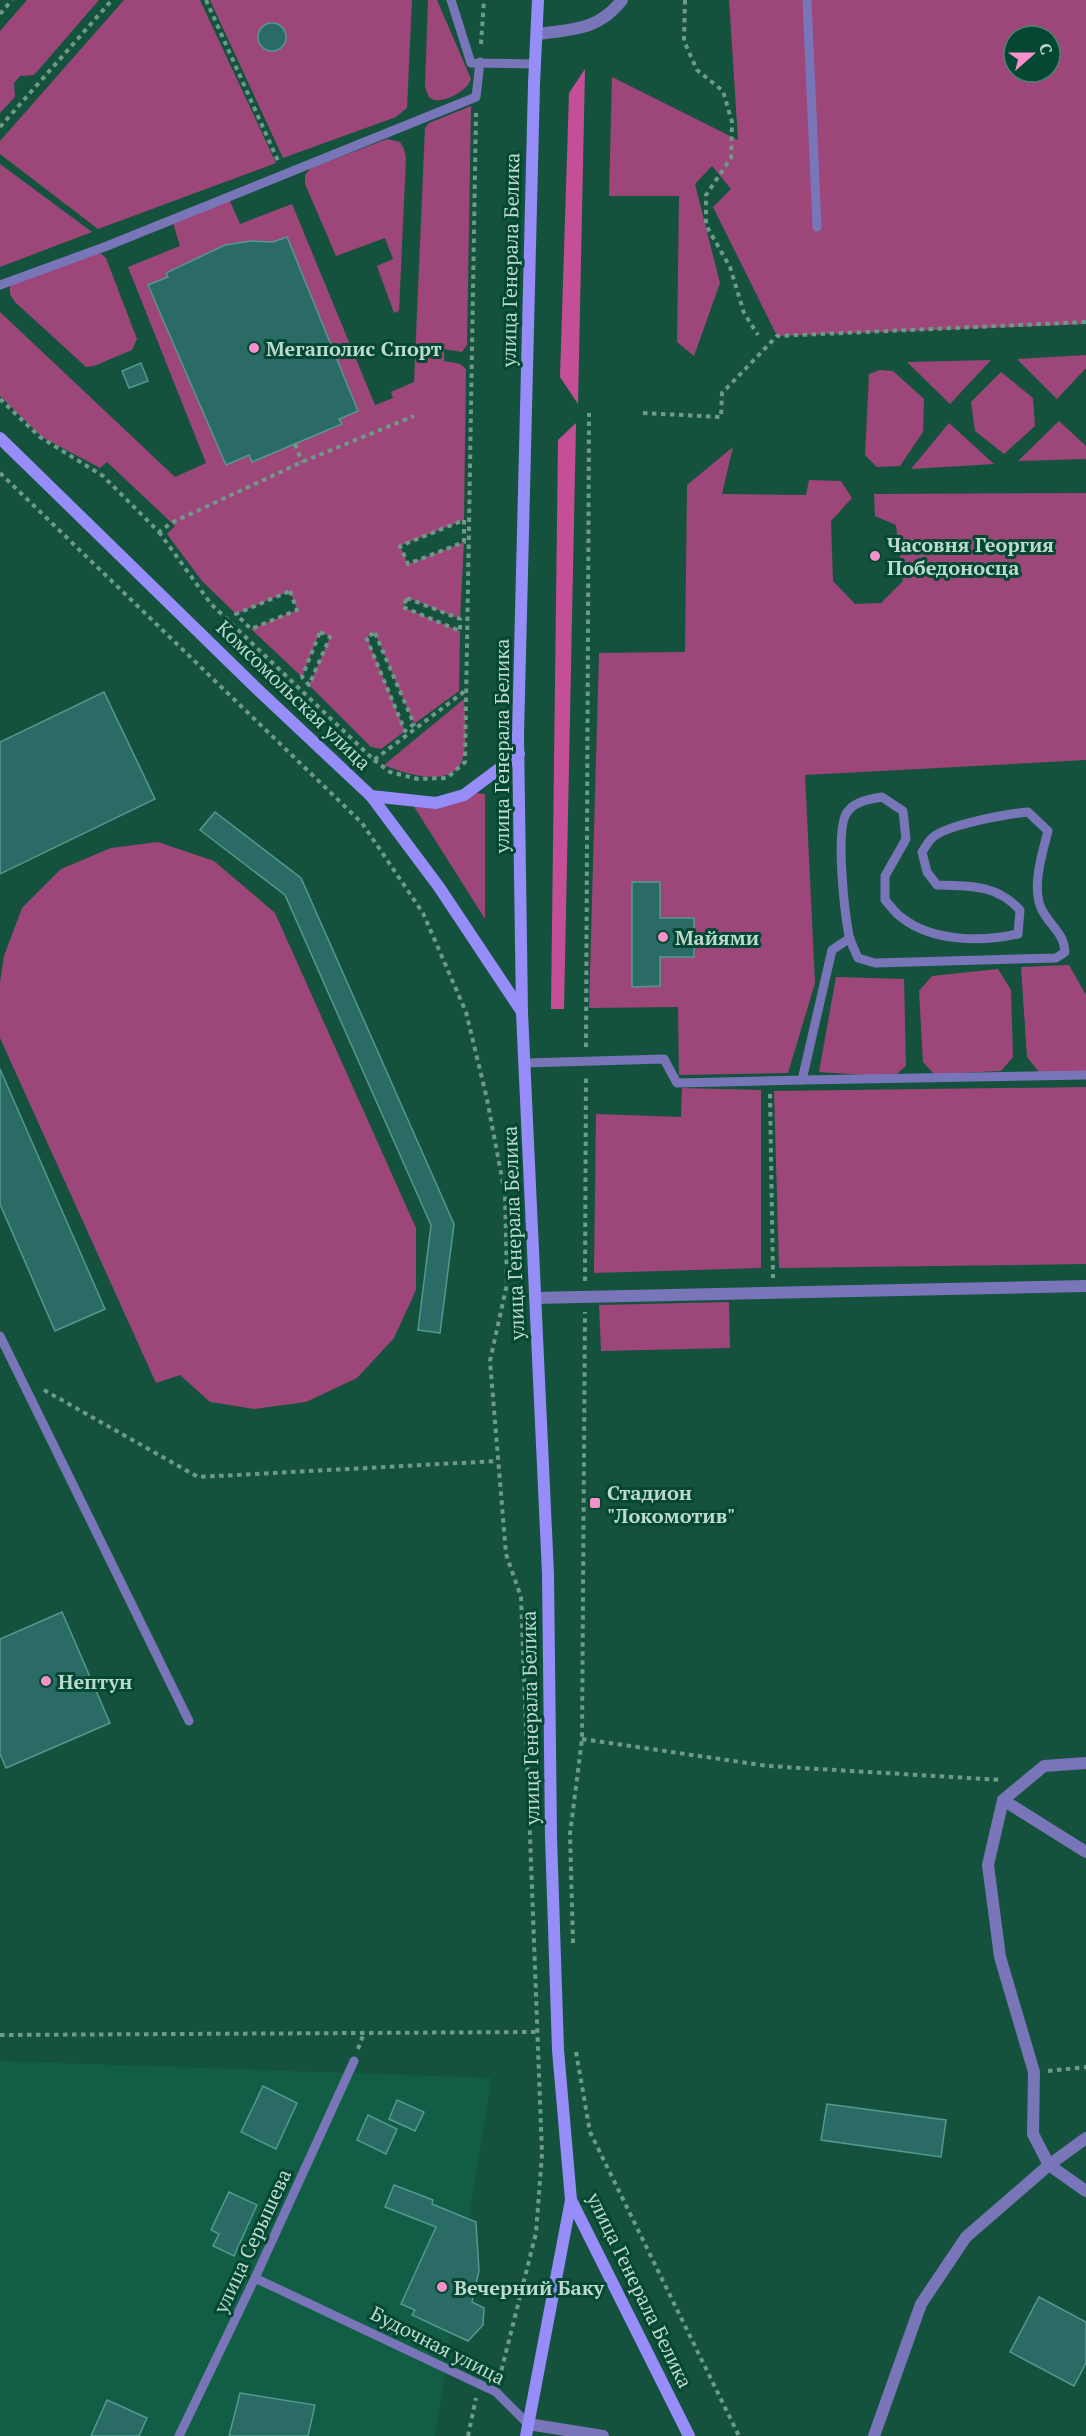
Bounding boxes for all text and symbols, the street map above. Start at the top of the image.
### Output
north arrow [1002,24,1062,84]
text: С [1034,40,1058,57]
street label: улица Генерала Белика [495,153,525,368]
place label: Мегаполис Спорт [266,335,442,362]
marker: Мегаполис Спорт [247,341,261,355]
place label: Часовня Георгия Победоносца [887,531,1054,581]
marker: Часовня Георгия Победоносца [868,549,882,563]
street label: Комсомольская улица [211,614,377,776]
street label: улица Генерала Белика [488,639,515,854]
place label: Майями [675,924,759,951]
marker: Майями [656,930,670,944]
street label: улица Генерала Белика [496,1125,530,1342]
place label: Стадион "Локомотив" [607,1479,735,1529]
marker: Стадион "Локомотив" [588,1496,602,1510]
street label: улица Генерала Белика [515,1611,545,1826]
place label: Нептун [58,1668,132,1695]
marker: Нептун [39,1674,53,1688]
street label: улица Серышева [206,2165,297,2318]
street label: улица Генерала Белика [580,2187,699,2392]
place label: Вечерний Баку [454,2274,605,2301]
marker: Вечерний Баку [435,2280,449,2294]
street label: Будочная улица [366,2299,510,2391]

